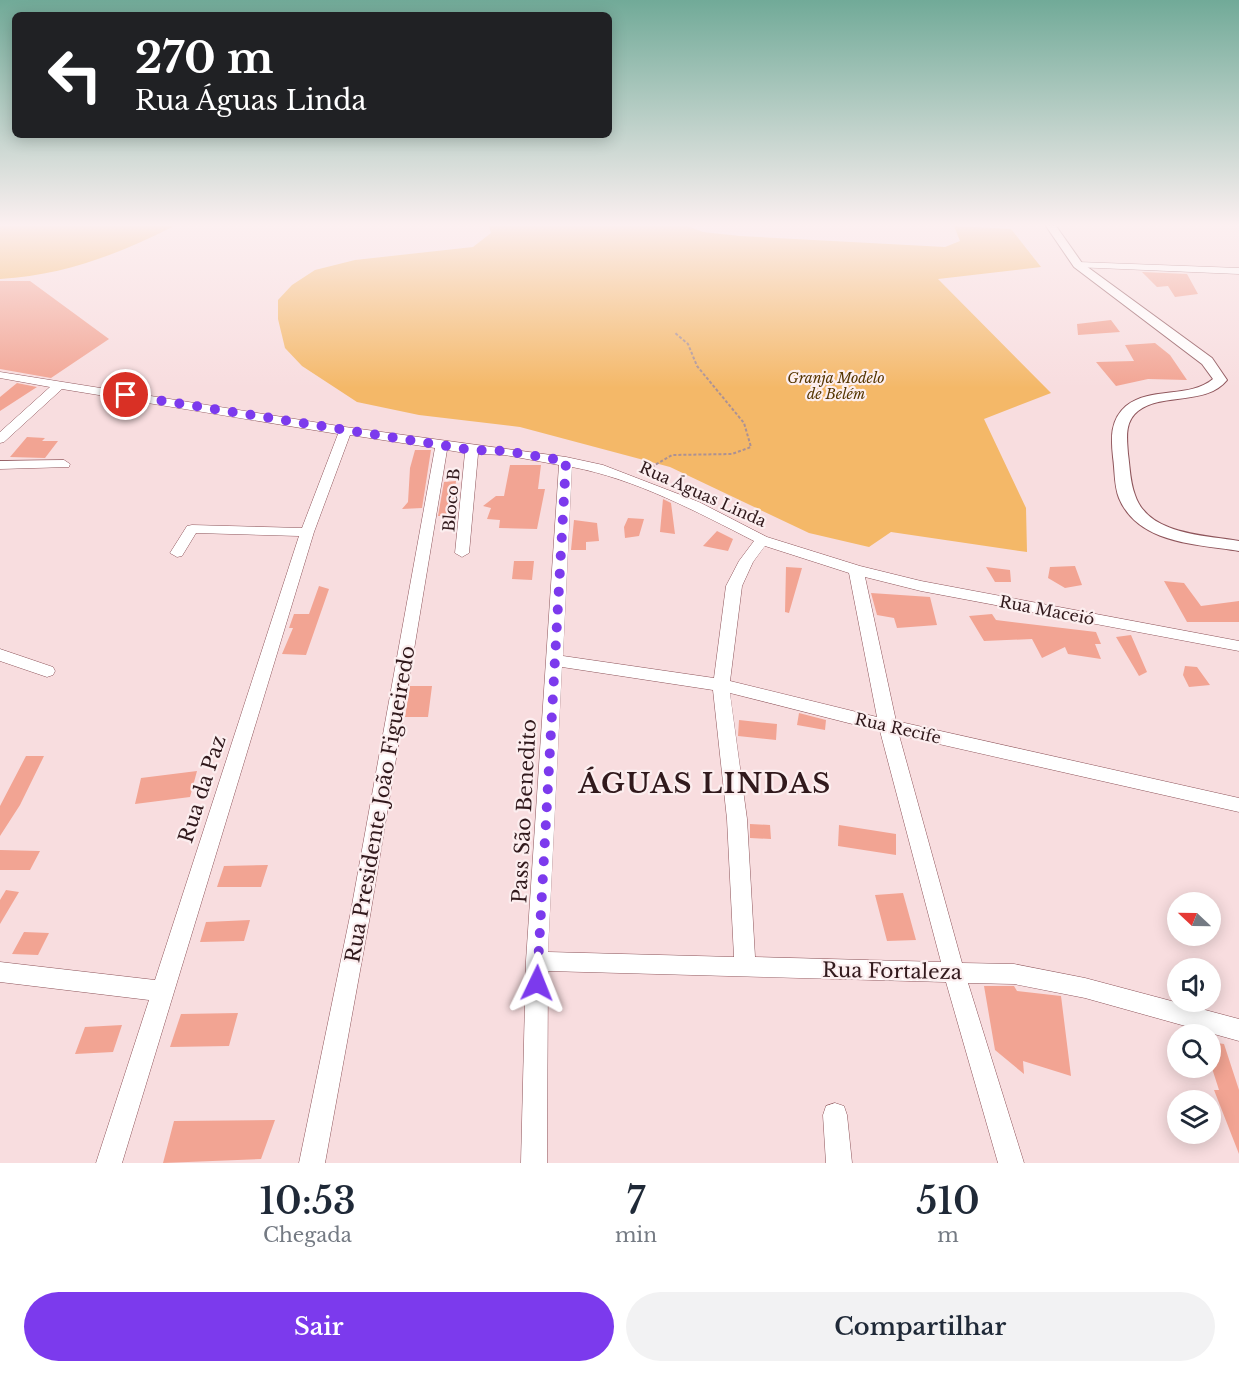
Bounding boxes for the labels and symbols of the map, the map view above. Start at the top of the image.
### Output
pin [100,369,151,420]
park label: Granja Modelo de Belém [787,369,885,403]
street label: Rua Águas Linda [636,457,770,531]
street label: Bloco B [438,467,464,533]
street label: Rua Maceió [998,591,1096,629]
street label: Rua Presidente João Figueiredo [340,644,420,964]
street label: Rua Recife [853,708,943,748]
street label: Pass São Benedito [507,718,541,904]
street label: Rua da Paz [173,732,231,846]
district label: ÁGUAS LINDAS [577,766,832,800]
north arrow [1167,892,1221,946]
position arrow [505,951,569,1015]
street label: Rua Fortaleza [822,958,963,984]

